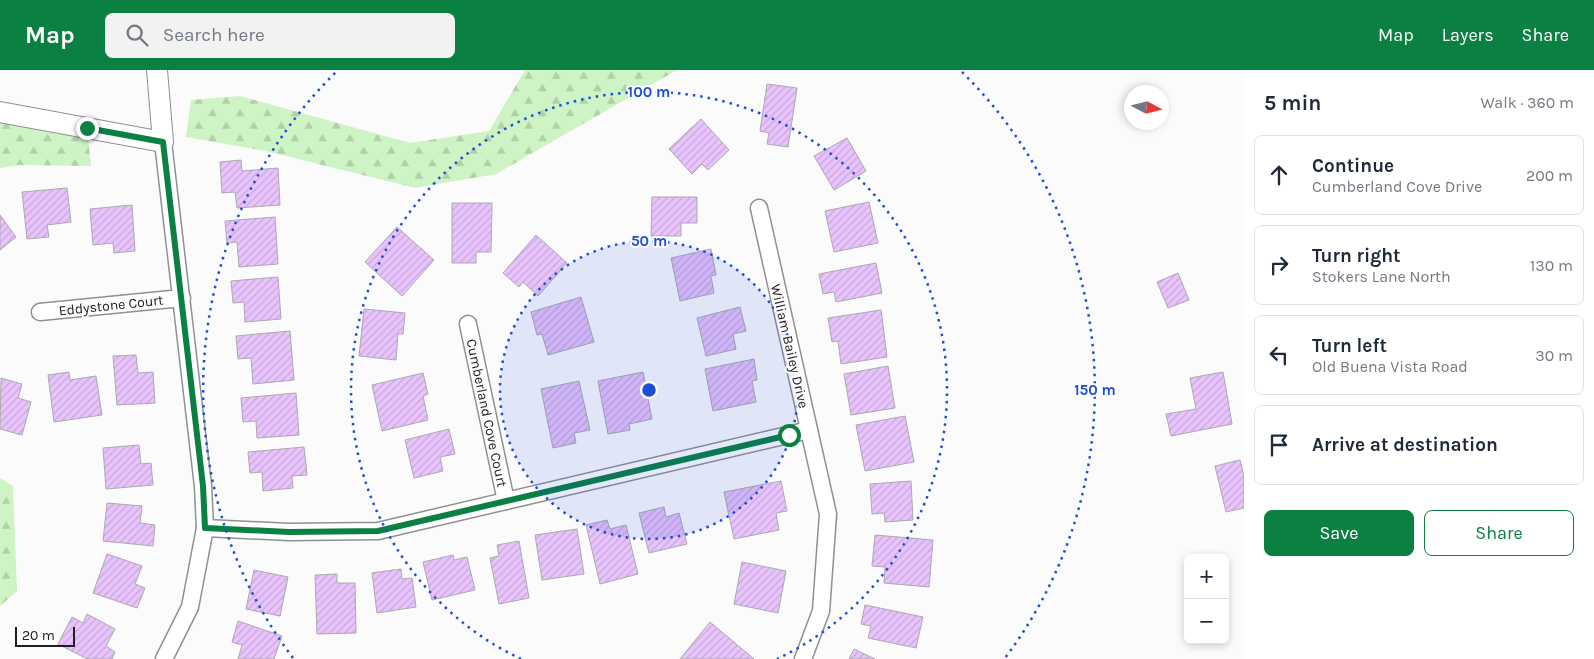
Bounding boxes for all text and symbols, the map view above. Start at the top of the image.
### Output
search box [105,13,455,58]
text: Map [25,21,75,49]
icon: search [123,21,151,49]
text: Search here [163,24,265,46]
text: Map [1378,24,1414,46]
text: Layers [1442,24,1494,46]
text: Share [1522,24,1569,46]
text: 100 m [628,83,670,101]
north arrow [1124,85,1169,130]
text: 5 min [1264,91,1321,115]
text: Walk · 360 m [1481,93,1574,112]
route end [76,117,99,140]
text: Continue [1312,155,1394,177]
icon: ahead [1265,161,1293,189]
text: 200 m [1526,166,1573,185]
text: Cumberland Cove Drive [1312,177,1482,196]
text: 50 m [631,232,667,250]
text: Turn right [1312,245,1401,267]
icon: right [1265,251,1293,279]
text: 130 m [1530,256,1573,275]
text: Stokers Lane North [1312,267,1451,286]
street label: William Bailey Drive [767,282,812,410]
street label: Eddystone Court [58,292,164,319]
text: Turn left [1312,335,1387,357]
street label: Cumberland Cove Court [462,337,511,489]
icon: left [1265,341,1293,369]
text: 30 m [1535,346,1573,365]
text: Old Buena Vista Road [1312,357,1468,376]
centre of rings [640,381,658,399]
text: 150 m [1074,381,1116,399]
route start [778,424,801,447]
icon: arrive [1265,431,1293,459]
text: Arrive at destination [1312,434,1498,456]
button: Save [1264,510,1414,556]
button: Share [1424,510,1574,556]
map controls [1184,554,1229,644]
button: + [1184,554,1229,599]
button: − [1184,599,1229,644]
scale bar [15,624,75,647]
text: 20 m [22,627,55,644]

